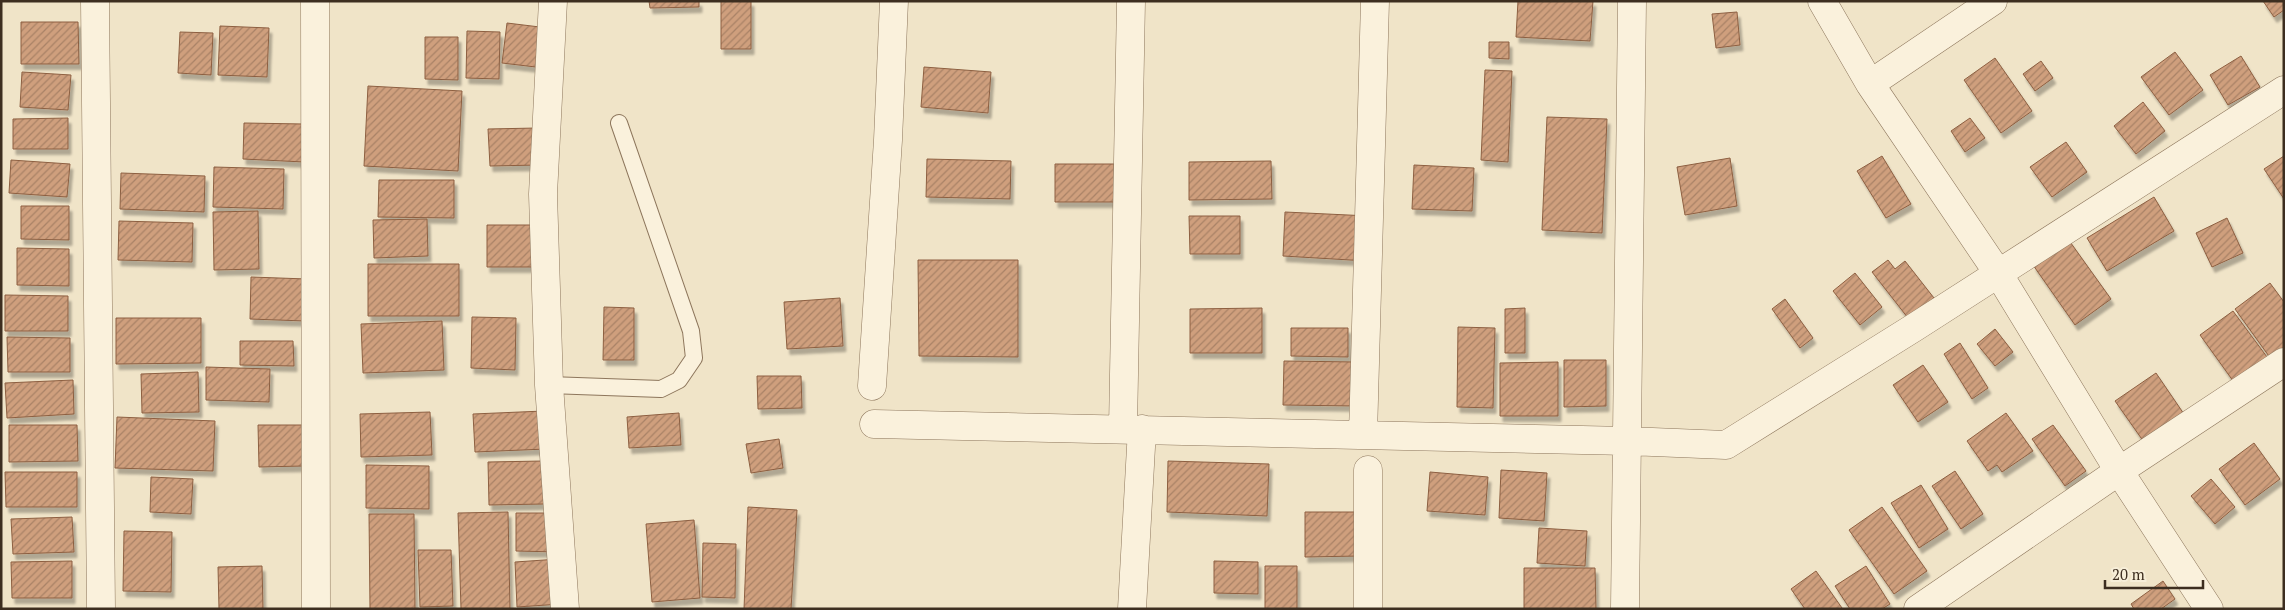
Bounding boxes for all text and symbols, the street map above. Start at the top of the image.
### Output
scale bar [2105,558,2202,590]
text: 20 m [2112,564,2145,584]

